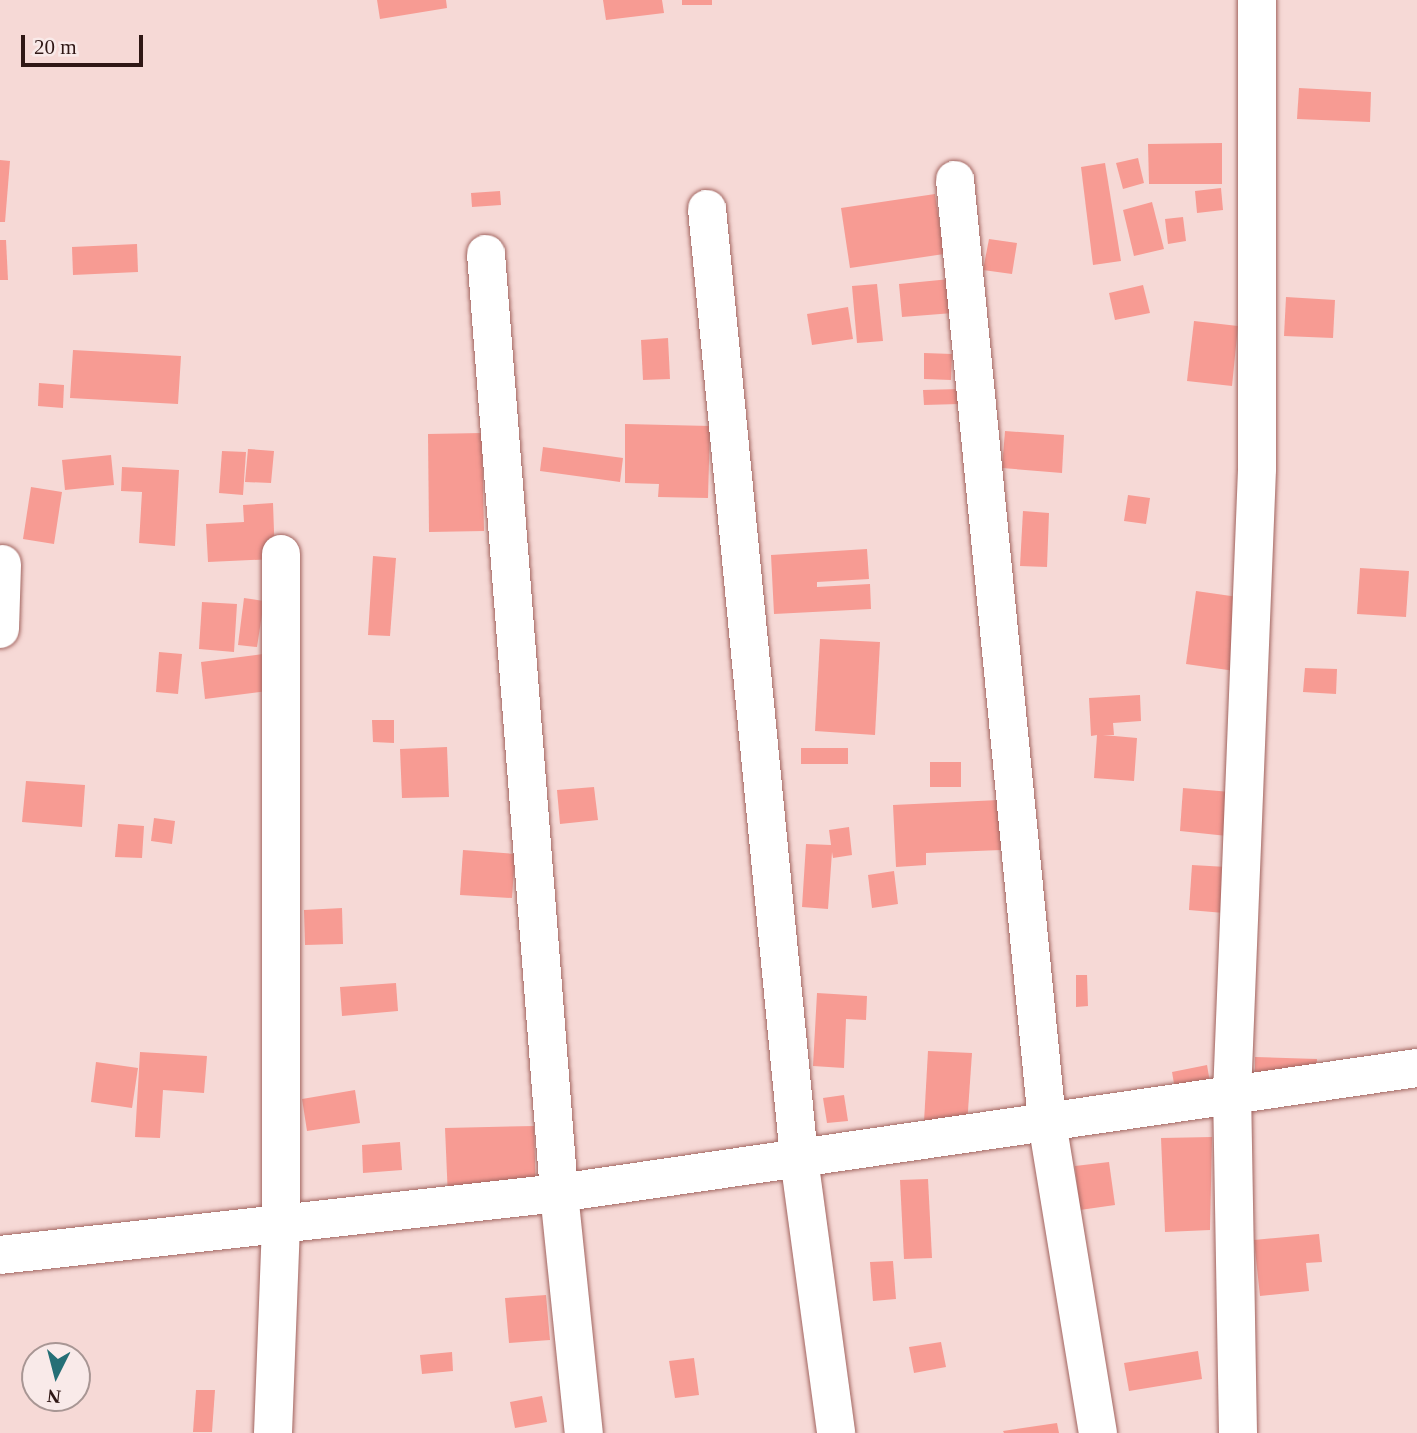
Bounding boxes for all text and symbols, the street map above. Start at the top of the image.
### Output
scale bar [24,21,147,65]
text: 20 m [34,35,77,59]
north arrow [21,1342,91,1412]
text: N [46,1385,62,1408]

